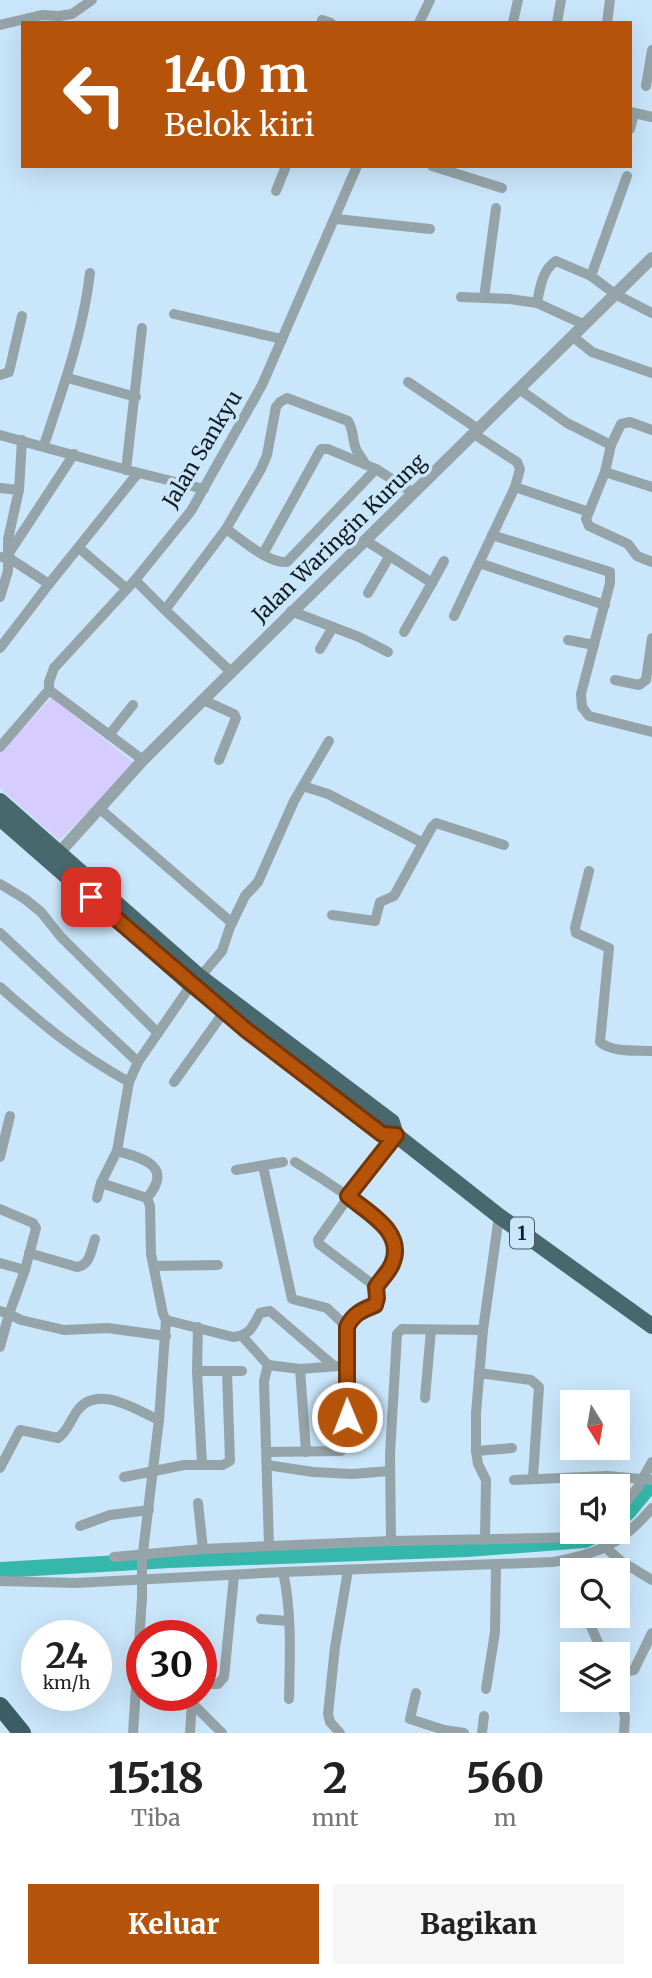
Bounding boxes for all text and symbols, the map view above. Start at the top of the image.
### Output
text: 140 m [164,44,308,105]
icon: left [49,49,140,140]
text: Belok kiri [164,105,315,145]
street label: Jalan Sankyu [156,385,248,513]
street label: Jalan Waringin Kurung [246,448,432,629]
pin [61,867,121,927]
icon: arrive [72,878,110,916]
road number: 1 [510,1218,534,1248]
position arrow [310,1380,384,1454]
north arrow [560,1390,630,1460]
map controls [560,1390,630,1712]
button: sound [560,1474,630,1544]
button: search [560,1558,630,1628]
speed limit sign: 30 [126,1620,217,1711]
text: 24 [45,1634,88,1678]
button: layers [560,1642,630,1712]
text: km/h [43,1671,90,1694]
text: 15:18 [108,1752,204,1804]
text: 2 [323,1752,347,1804]
text: 560 [466,1752,544,1804]
text: Tiba [131,1803,181,1832]
text: mnt [312,1803,358,1832]
text: m [494,1803,517,1832]
button: Keluar [28,1884,319,1964]
button: Bagikan [333,1884,624,1964]

